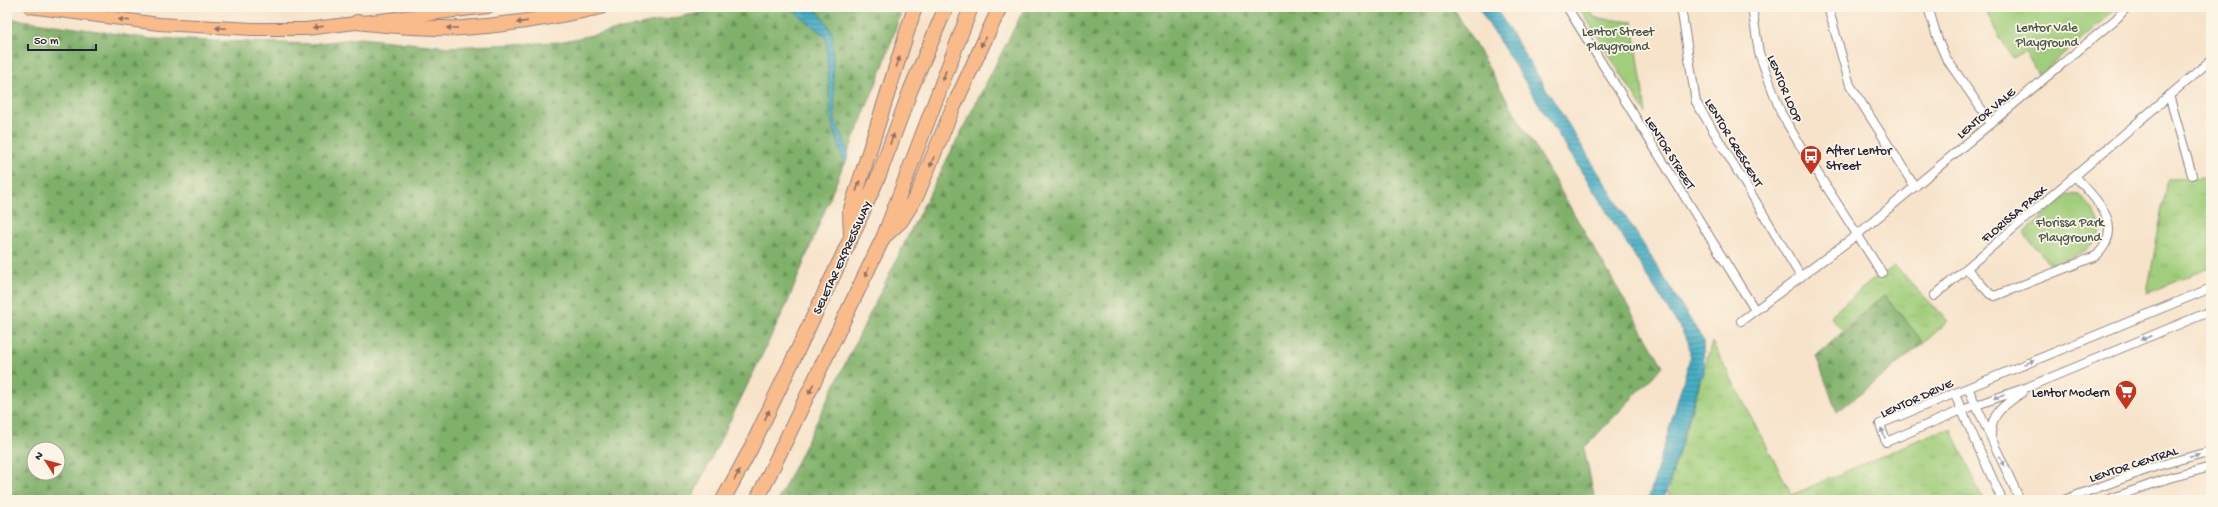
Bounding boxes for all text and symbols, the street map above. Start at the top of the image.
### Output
one-way arrow [118,17,130,23]
one-way arrow [516,19,528,25]
park label: Lentor Vale Playground [2015,21,2080,51]
one-way arrow [312,24,324,30]
one-way arrow [446,24,458,31]
one-way arrow [215,25,228,32]
park label: Lentor Street Playground [1582,25,1656,55]
scale bar [28,26,96,52]
text: 50 m [34,35,59,49]
one-way arrow [980,36,986,48]
street label: LENTOR LOOP [1763,53,1805,126]
one-way arrow [895,56,901,68]
one-way arrow [941,71,947,83]
street label: LENTOR VALE [1954,85,2020,143]
street label: LENTOR CRESCENT [1700,96,1766,191]
street label: LENTOR STREET [1640,114,1698,193]
one-way arrow [890,132,896,144]
bus stop icon: After Lentor Street [1798,143,1824,176]
place label: After Lentor Street [1826,144,1893,174]
one-way arrow [929,156,935,167]
one-way arrow [855,180,861,192]
street label: FLORISSA PARK [1978,182,2052,247]
street label: SELETAR EXPRESSWAY [810,199,876,317]
park label: Florissa Park Playground [2035,216,2105,246]
one-way arrow [864,266,870,277]
one-way arrow [2139,336,2151,342]
one-way arrow [2024,359,2036,365]
street label: LENTOR DRIVE [1878,376,1956,422]
supermarket icon: Lentor Modern [2113,378,2139,411]
one-way arrow [808,383,814,395]
place label: Lentor Modern [2032,386,2111,401]
one-way arrow [1993,394,2005,400]
one-way arrow [764,409,770,421]
one-way arrow [1880,427,1886,439]
north arrow [26,441,66,481]
street label: LENTOR CENTRAL [2088,444,2181,487]
text: N [33,450,46,463]
one-way arrow [2188,453,2200,459]
one-way arrow [1999,455,2005,467]
one-way arrow [733,469,740,481]

